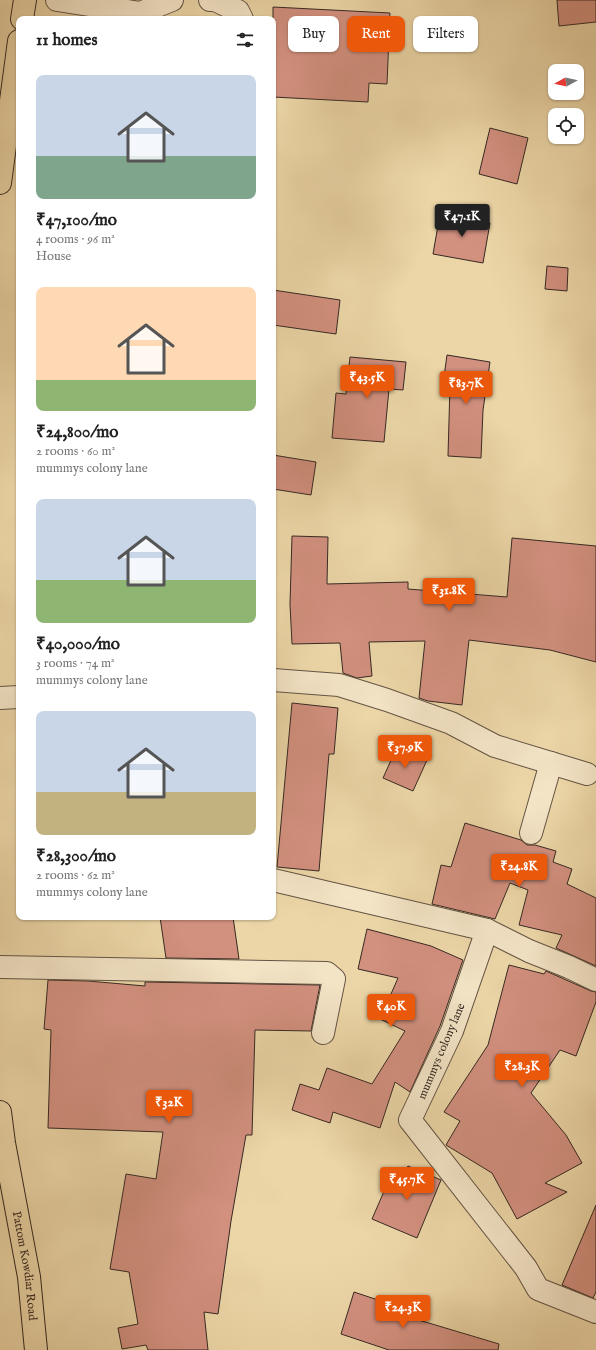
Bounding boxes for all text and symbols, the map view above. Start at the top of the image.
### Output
chip: Buy [288,16,339,52]
chip: Rent [347,16,405,52]
chip: Filters [413,16,478,52]
icon: filters [234,29,256,51]
text: 11 homes [36,30,97,51]
north arrow [548,64,584,100]
map controls [548,64,584,144]
icon: home [110,101,182,173]
button: locate [548,108,584,144]
pin: ₹47.1K [429,204,495,238]
text: ₹47.1K [444,208,480,225]
text: ₹47,100/mo [36,210,117,231]
text: 4 rooms · 96 m² [36,231,115,248]
text: House [36,248,71,265]
icon: home [110,313,182,385]
pin: ₹43.5K [334,365,400,399]
text: ₹43.5K [349,369,385,386]
pin: ₹83.7K [433,371,499,405]
text: ₹83.7K [449,375,483,392]
text: ₹24,800/mo [36,422,118,443]
text: 2 rooms · 60 m² [36,443,115,460]
text: mummys colony lane [36,460,148,477]
icon: home [110,525,182,597]
pin: ₹31.8K [416,578,482,612]
text: ₹31.8K [432,582,466,599]
text: ₹40,000/mo [36,634,120,655]
text: 3 rooms · 74 m² [36,655,115,672]
text: mummys colony lane [36,672,148,689]
pin: ₹37.9K [372,735,438,769]
icon: home [110,737,182,809]
text: ₹37.9K [387,739,423,756]
text: ₹28,300/mo [36,846,116,867]
pin: ₹24.8K [486,854,552,888]
text: ₹24.8K [500,858,538,875]
text: 2 rooms · 62 m² [36,867,115,884]
text: mummys colony lane [36,884,148,901]
pin: ₹40K [367,994,415,1028]
text: ₹40K [376,998,406,1015]
street label: mummys colony lane [414,1000,469,1102]
pin: ₹28.3K [489,1054,555,1088]
text: ₹28.3K [504,1058,540,1075]
pin: ₹32K [145,1090,193,1124]
text: ₹32K [155,1094,183,1111]
pin: ₹45.7K [374,1167,440,1201]
text: ₹45.7K [389,1171,425,1188]
street label: Pattom Kowdiar Road [9,1210,40,1322]
pin: ₹24.3K [370,1295,436,1329]
text: ₹24.3K [384,1299,422,1316]

